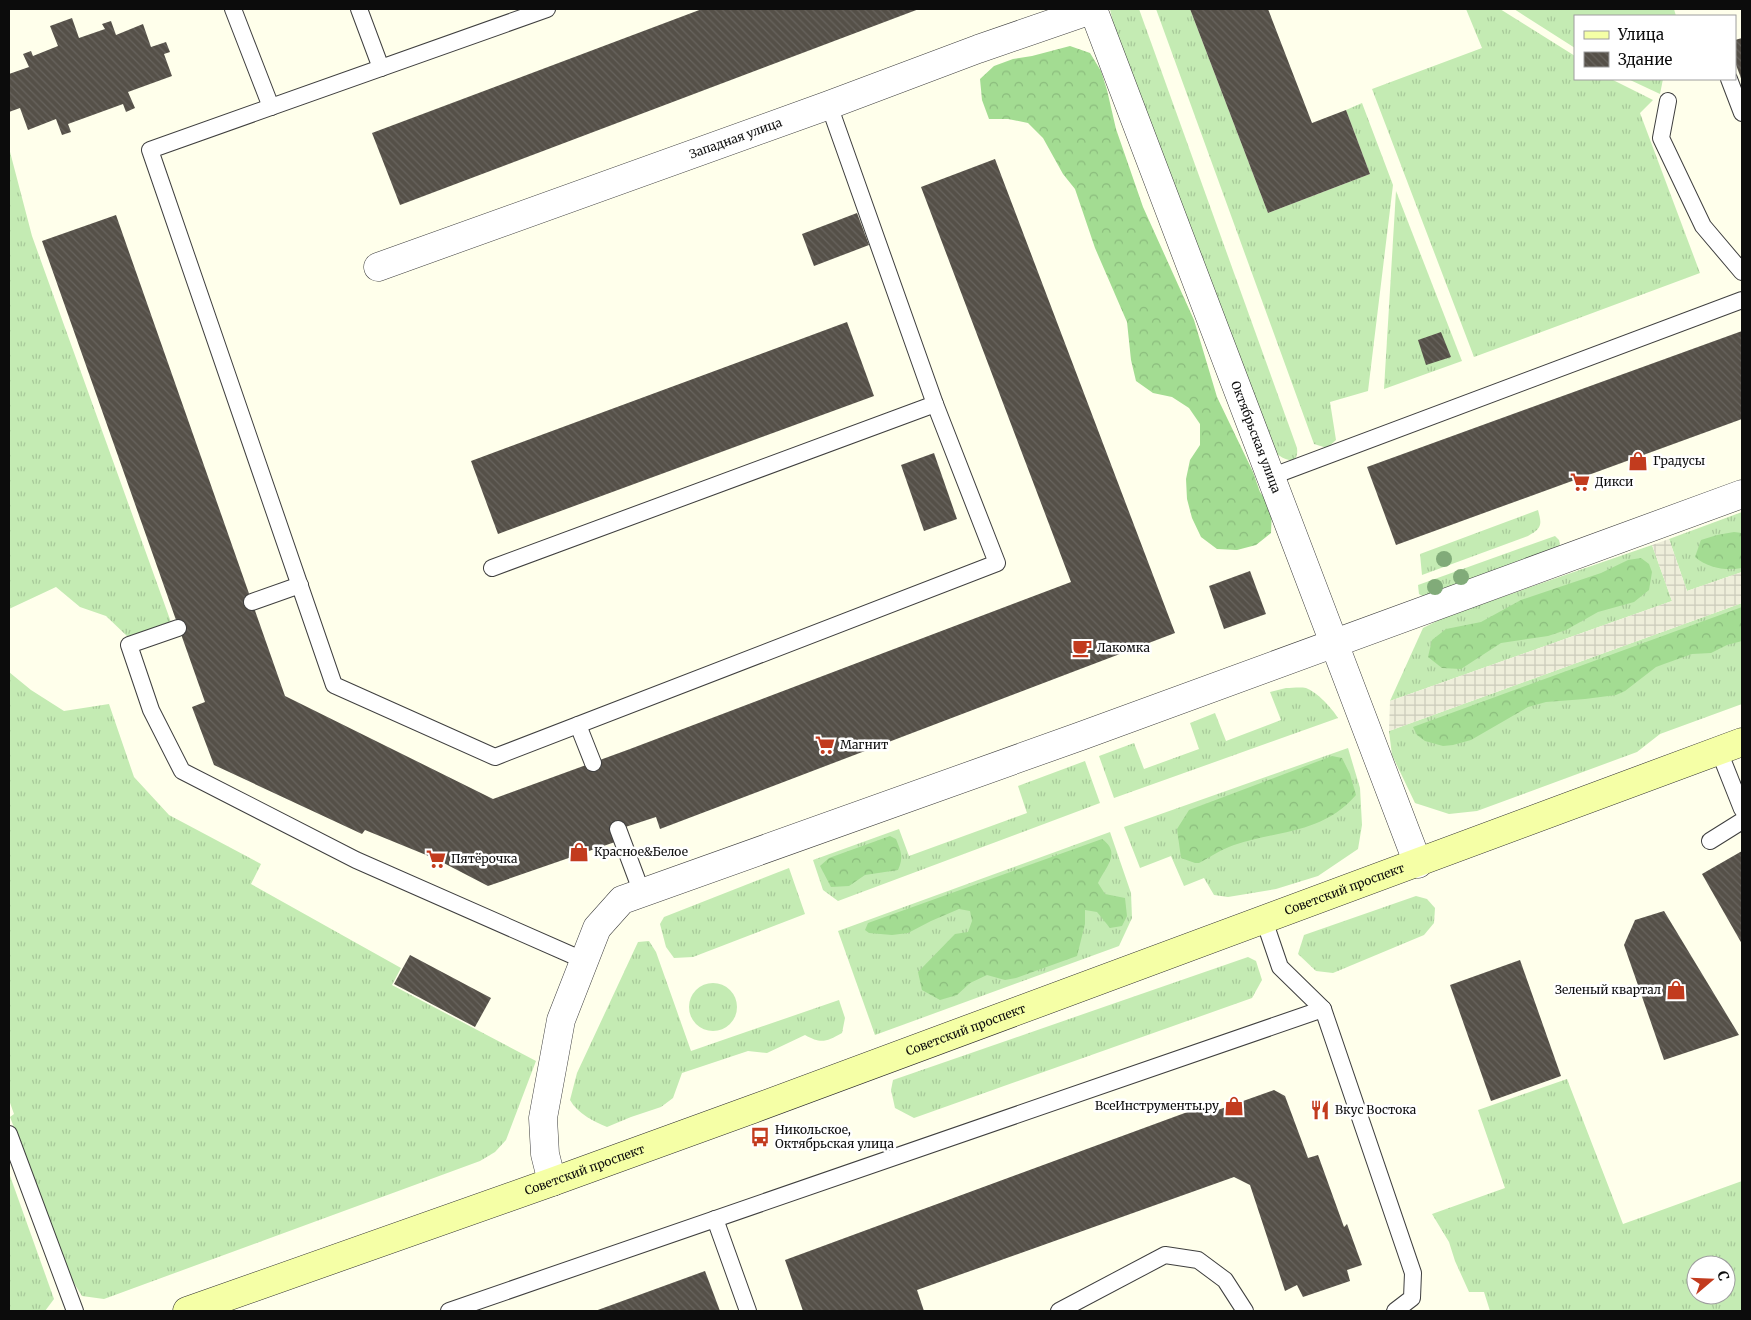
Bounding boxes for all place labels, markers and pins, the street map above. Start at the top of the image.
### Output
shop icon: Градусы [1627,450,1649,472]
place label: Градусы [1653,453,1705,468]
supermarket icon: Дикси [1569,471,1591,493]
place label: Дикси [1595,474,1633,489]
cafe icon: Лакомка [1071,637,1093,659]
place label: Лакомка [1097,640,1150,655]
supermarket icon: Магнит [814,734,836,756]
place label: Магнит [840,737,888,752]
shop icon: Красное&Белое [568,841,590,863]
place label: Красное&Белое [594,844,688,859]
supermarket icon: Пятёрочка [425,848,447,870]
place label: Пятёрочка [451,851,518,866]
shop icon: Зеленый квартал [1665,979,1687,1001]
place label: Зеленый квартал [1555,982,1661,997]
shop icon: ВсеИнструменты.ру [1223,1095,1245,1117]
place label: ВсеИнструменты.ру [1095,1098,1219,1113]
restaurant icon: Вкус Востока [1309,1099,1331,1121]
place label: Вкус Востока [1335,1102,1417,1117]
place label: Никольское, Октябрьская улица [775,1122,894,1151]
bus stop icon: Никольское, Октябрьская улица [749,1126,771,1148]

